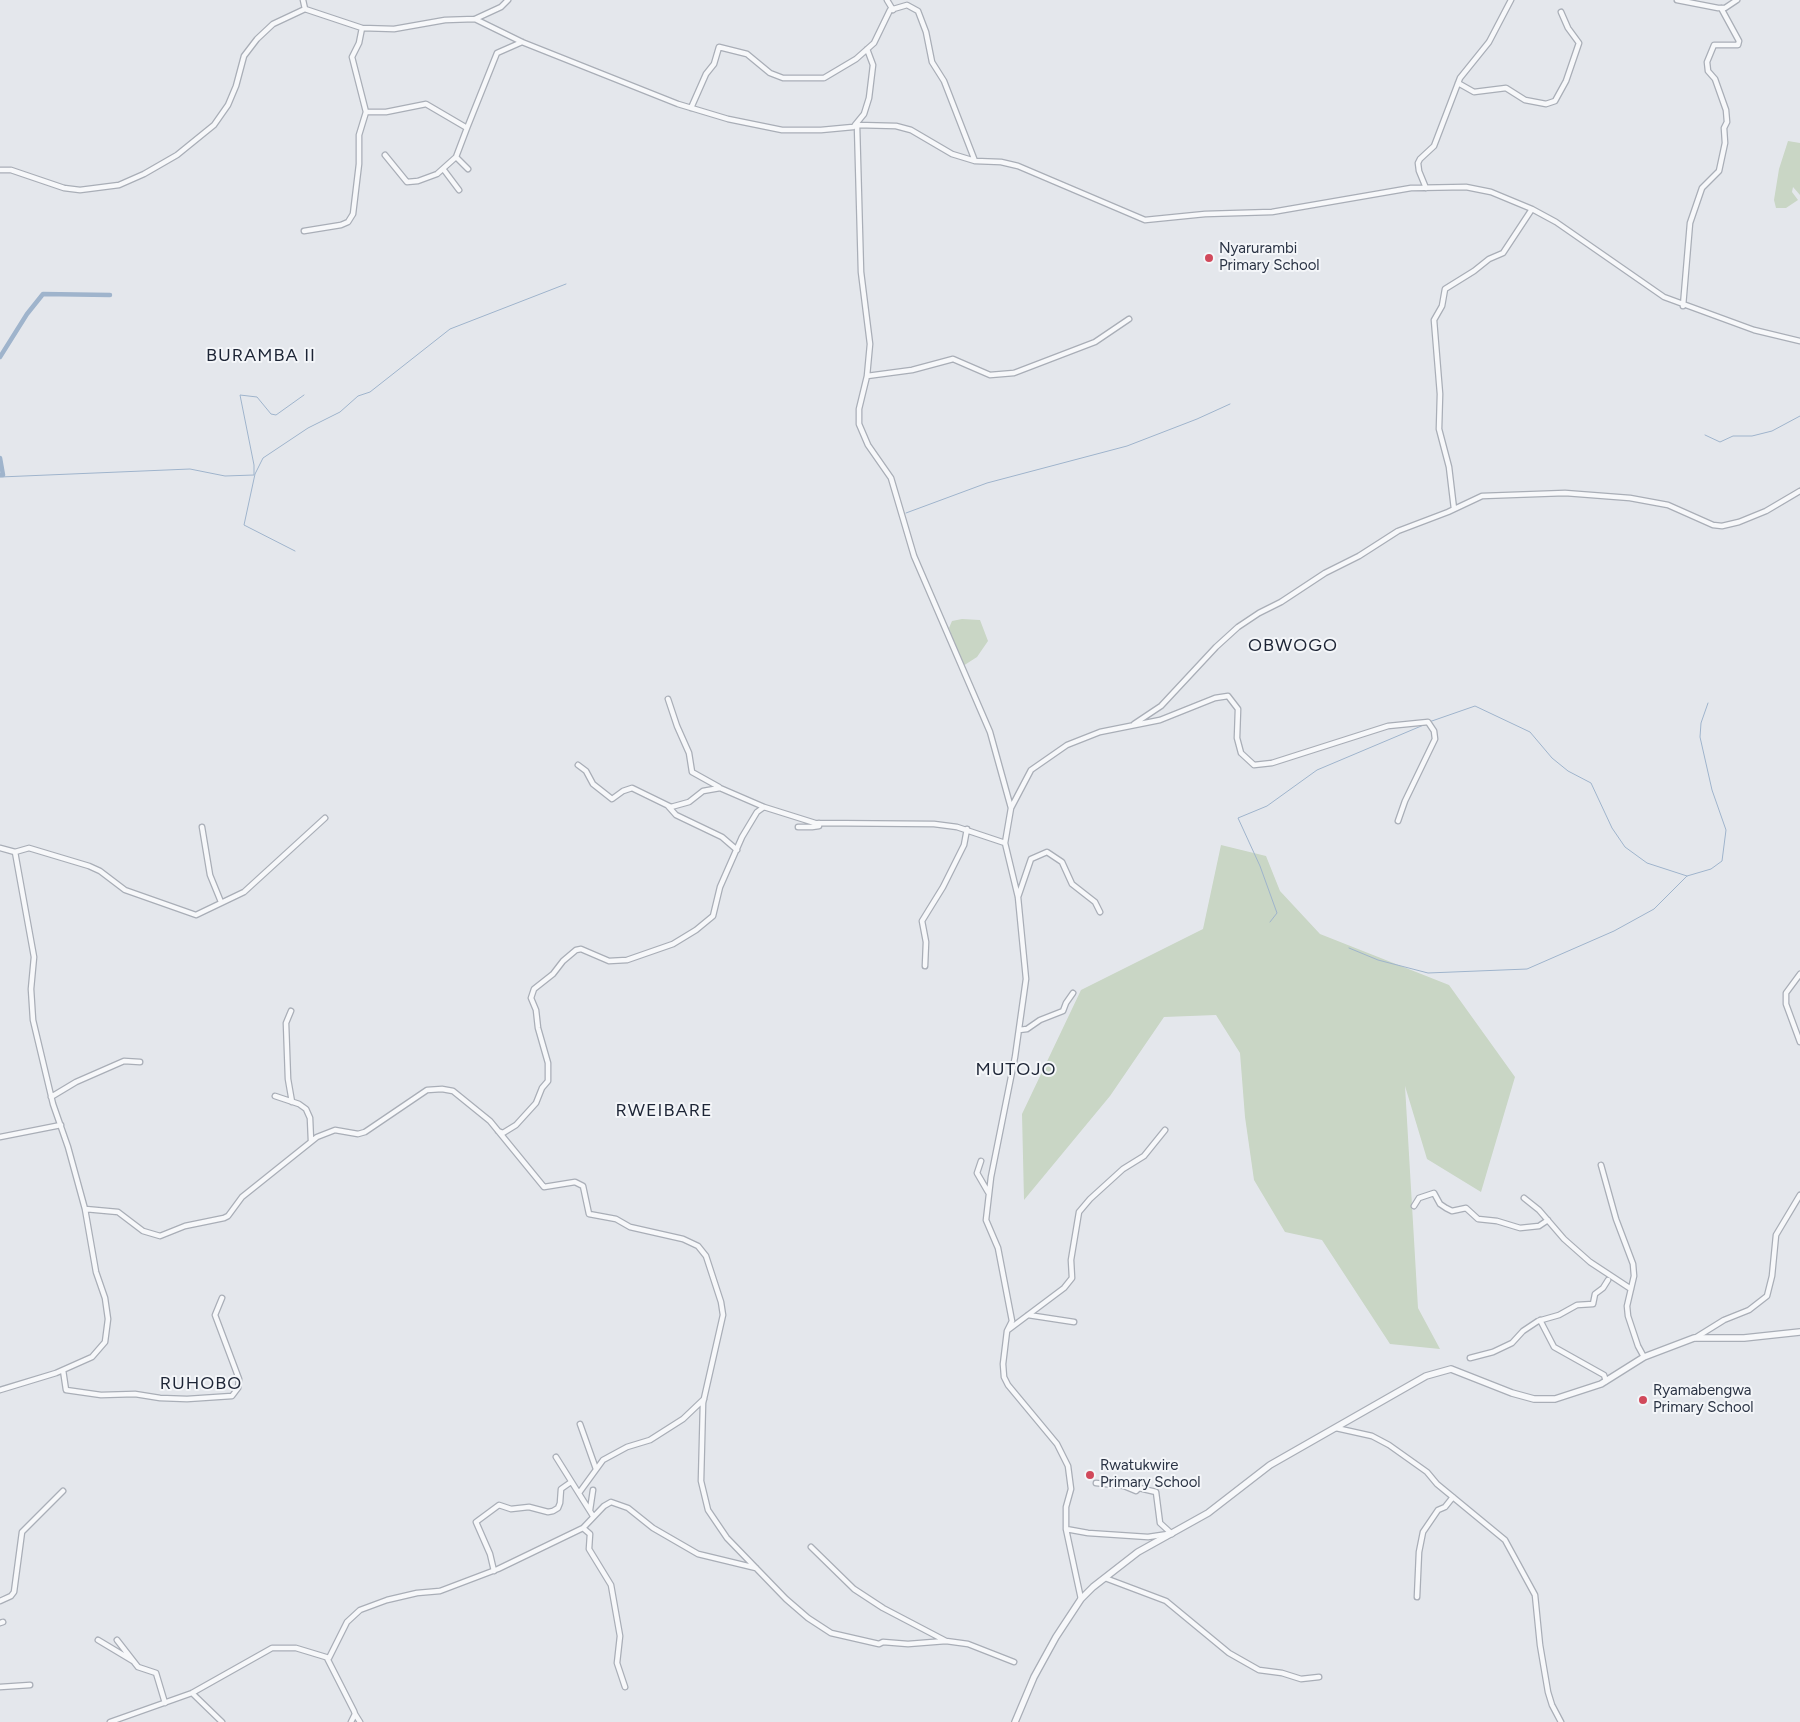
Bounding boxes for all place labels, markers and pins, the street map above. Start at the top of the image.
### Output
place label: Nyarurambi Primary School [1219,240,1320,275]
marker: Nyarurambi Primary School [1203,252,1215,264]
place label: Ryamabengwa Primary School [1653,1382,1754,1417]
marker: Ryamabengwa Primary School [1637,1394,1649,1406]
place label: Rwatukwire Primary School [1100,1457,1201,1492]
marker: Rwatukwire Primary School [1084,1469,1096,1481]

